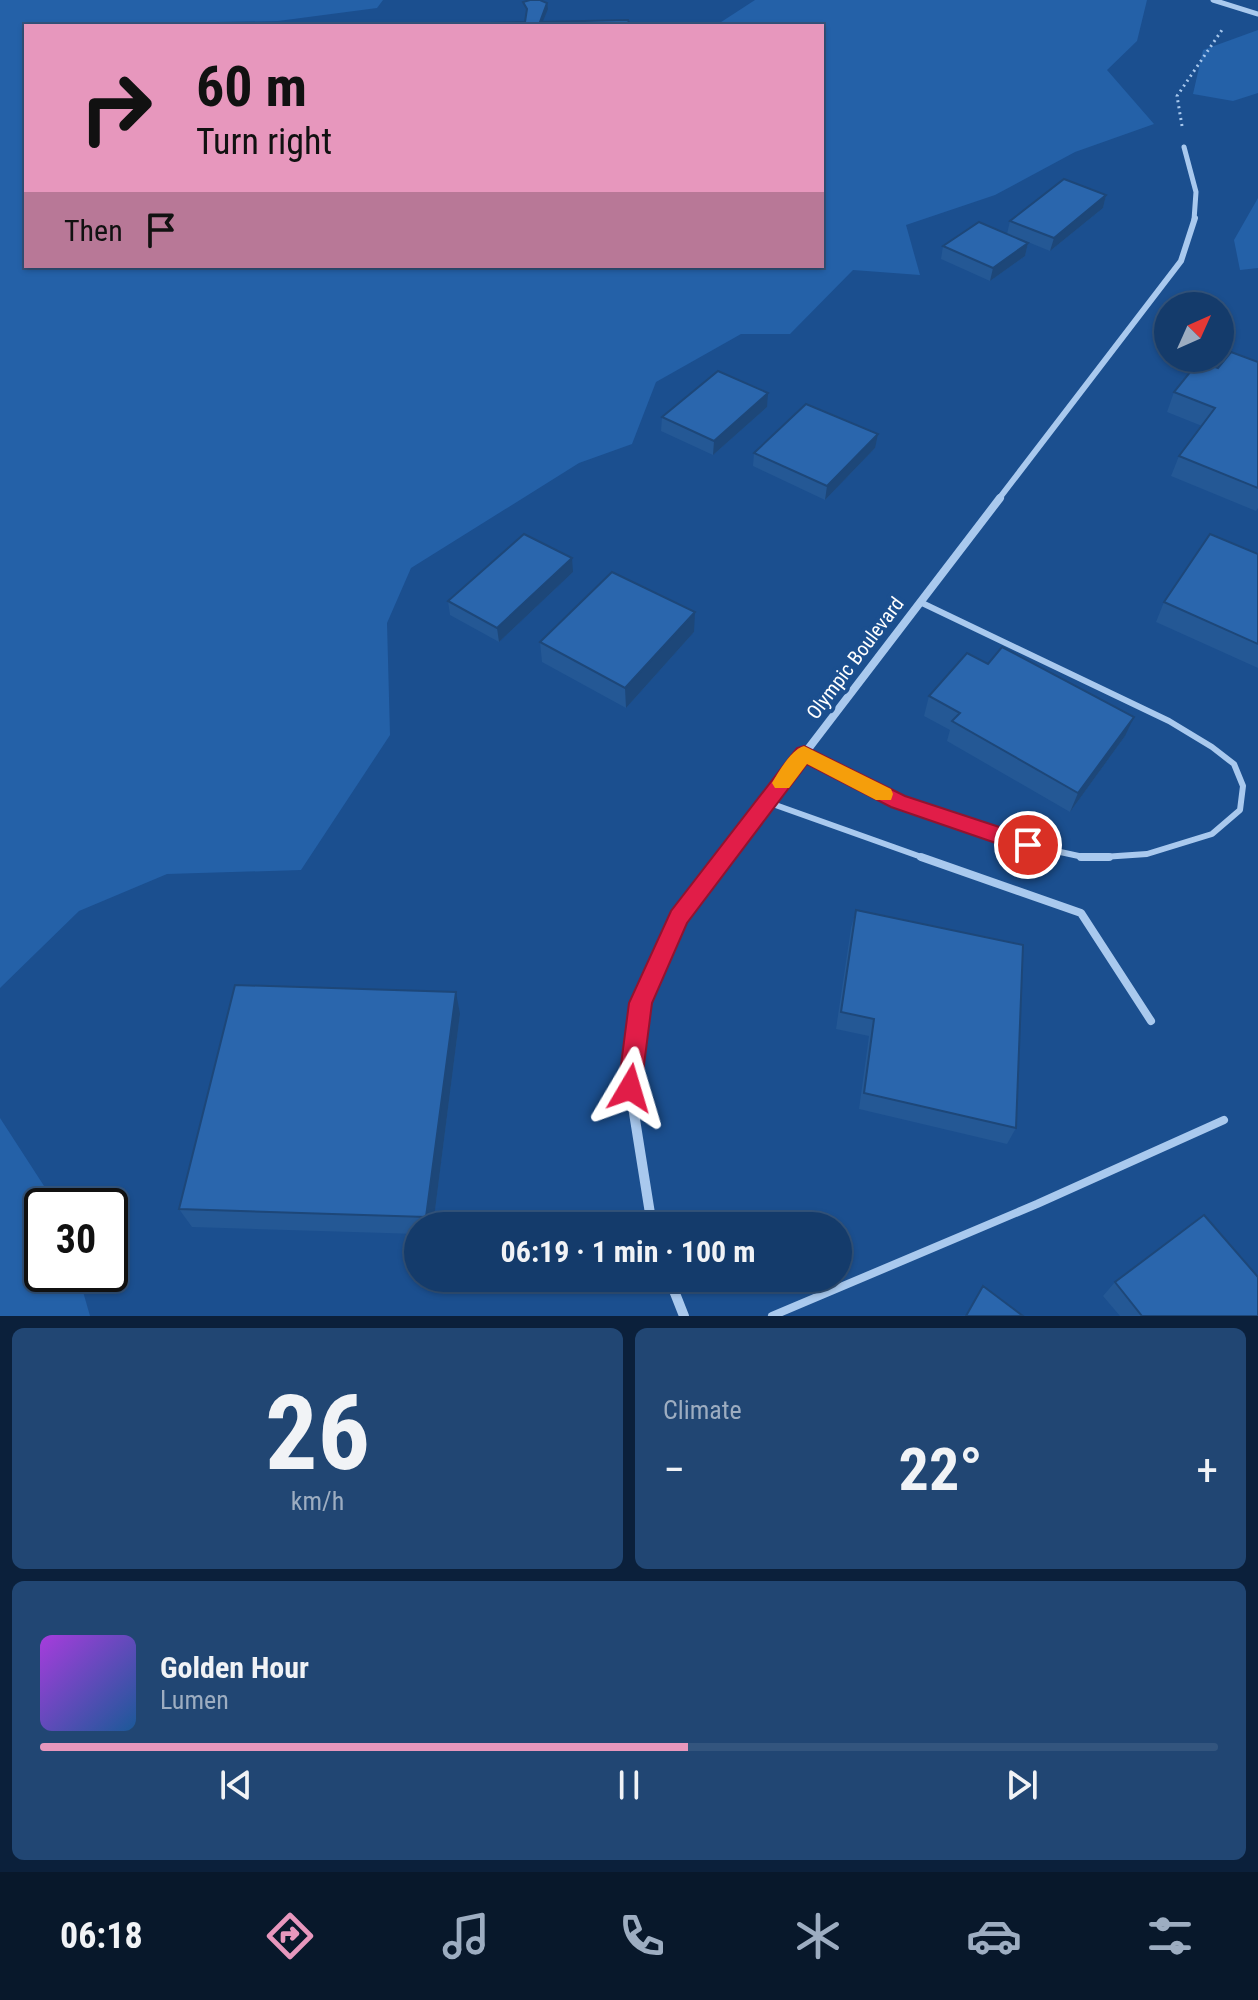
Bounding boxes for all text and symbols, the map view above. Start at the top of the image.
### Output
text: 60 m [196,54,307,120]
icon: right [64,56,168,160]
text: Turn right [196,121,332,163]
icon: arrive [139,208,183,252]
text: Then [64,213,123,248]
north arrow [1154,292,1234,372]
map controls [1154,292,1234,372]
street label: Olympic Boulevard [801,592,909,724]
pin [994,811,1062,879]
icon: arrive [1006,823,1050,867]
position arrow [588,1046,672,1130]
speed limit sign: 30 [24,1188,128,1292]
text: 06:19 · 1 min · 100 m [501,1234,755,1269]
text: 26 [265,1373,370,1494]
text: Climate [663,1395,742,1425]
text: 22° [899,1434,983,1505]
text: − [663,1444,685,1496]
text: + [1196,1444,1218,1496]
text: km/h [291,1486,344,1516]
text: Golden Hour [160,1650,309,1685]
text: Lumen [160,1685,229,1715]
icon: previous [214,1763,258,1807]
icon: pause [607,1763,651,1807]
icon: next [1000,1763,1044,1807]
icon: directions [262,1908,318,1964]
icon: music [438,1908,494,1964]
icon: phone [614,1908,670,1964]
icon: climate [790,1908,846,1964]
icon: car [966,1908,1022,1964]
icon: filters [1142,1908,1198,1964]
text: 06:18 [60,1915,143,1957]

